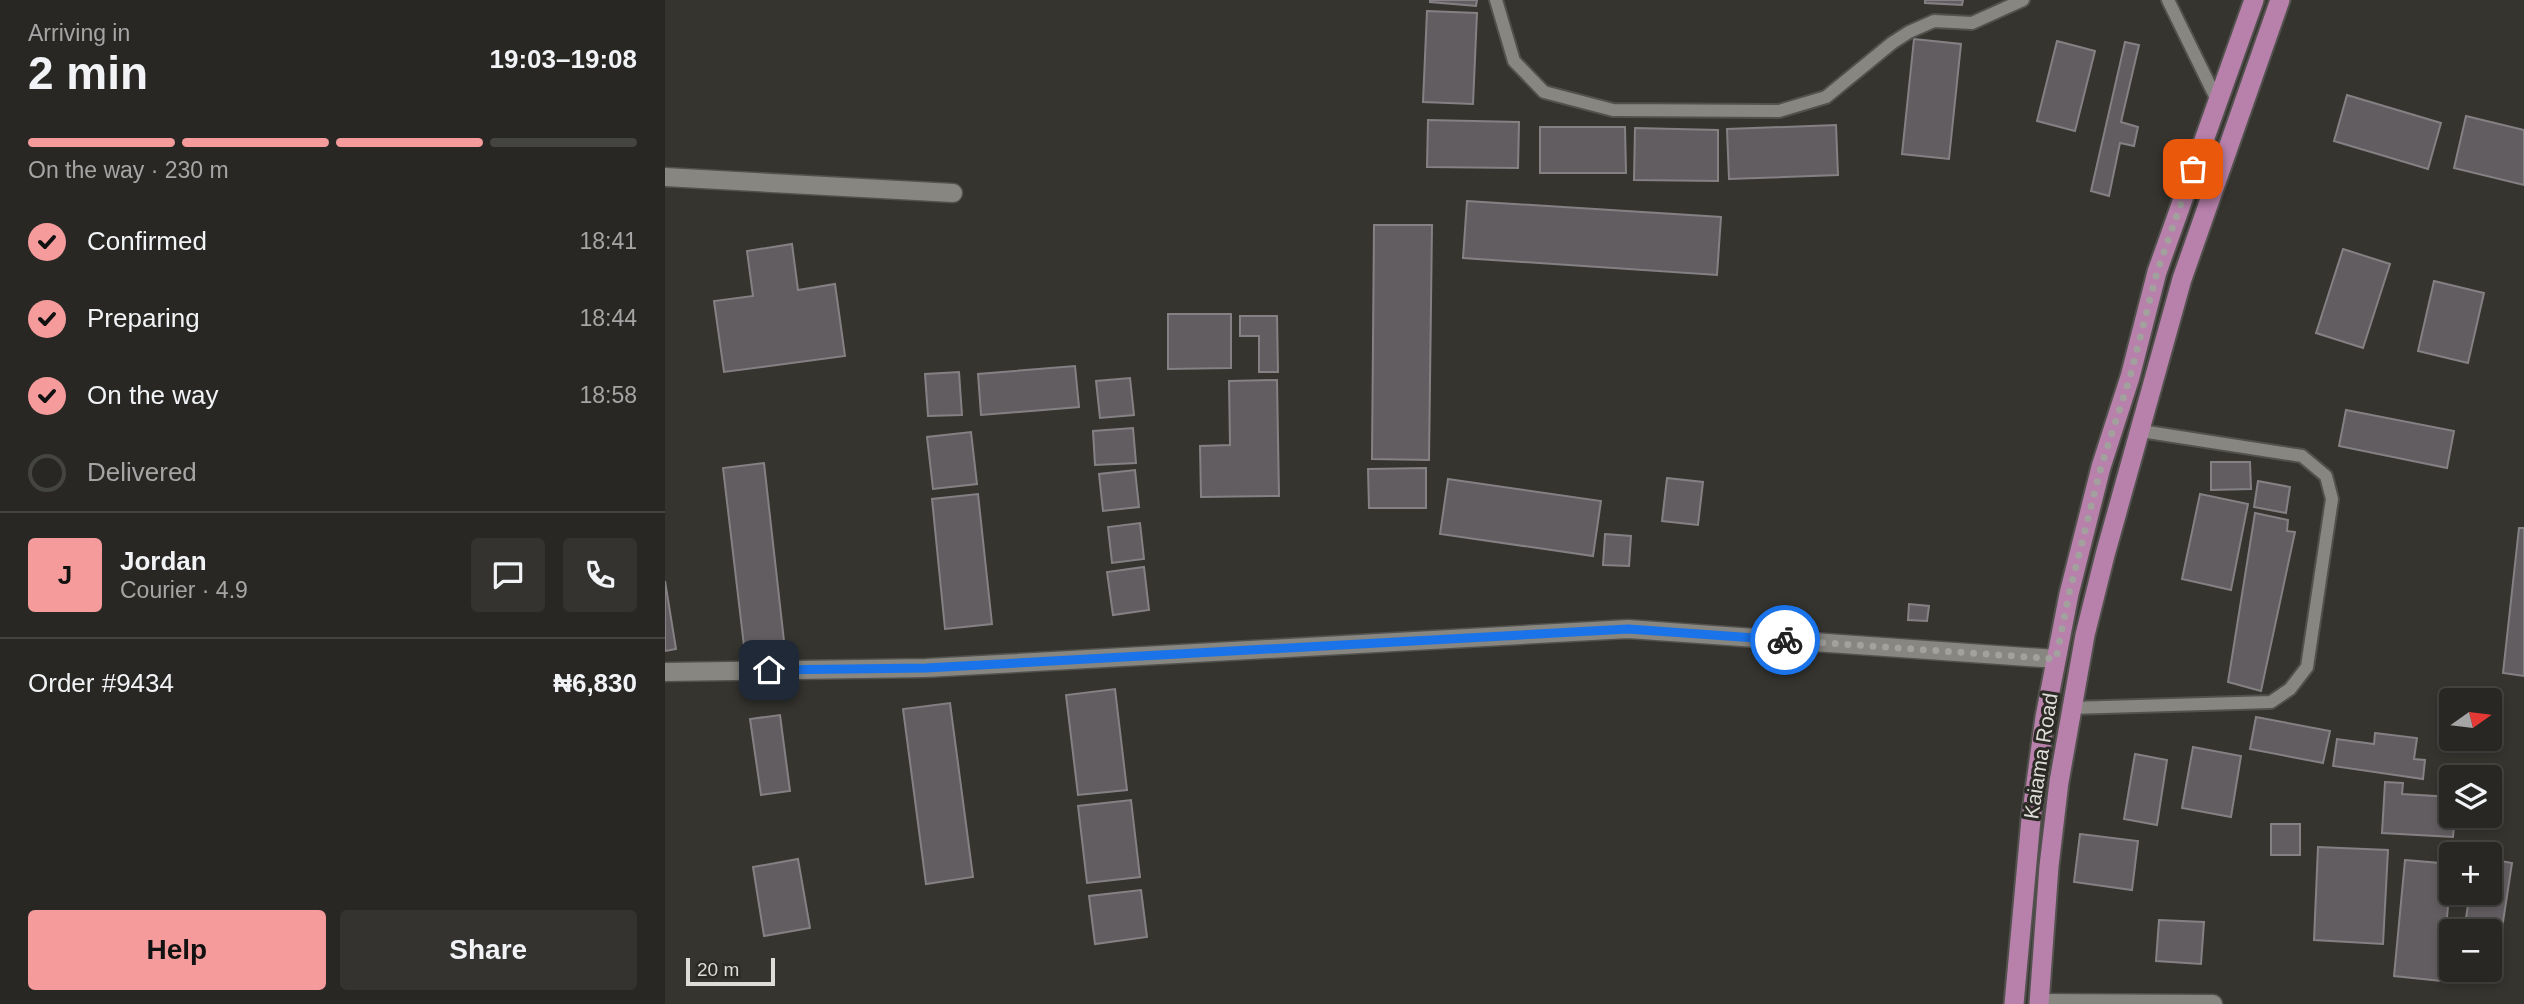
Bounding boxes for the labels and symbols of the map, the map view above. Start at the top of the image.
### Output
pin [2163,139,2223,199]
courier [1750,605,1820,675]
pin [739,640,799,700]
north arrow [2439,688,2503,751]
street label: Kaiama Road [2019,691,2062,821]
scale bar [686,955,775,987]

